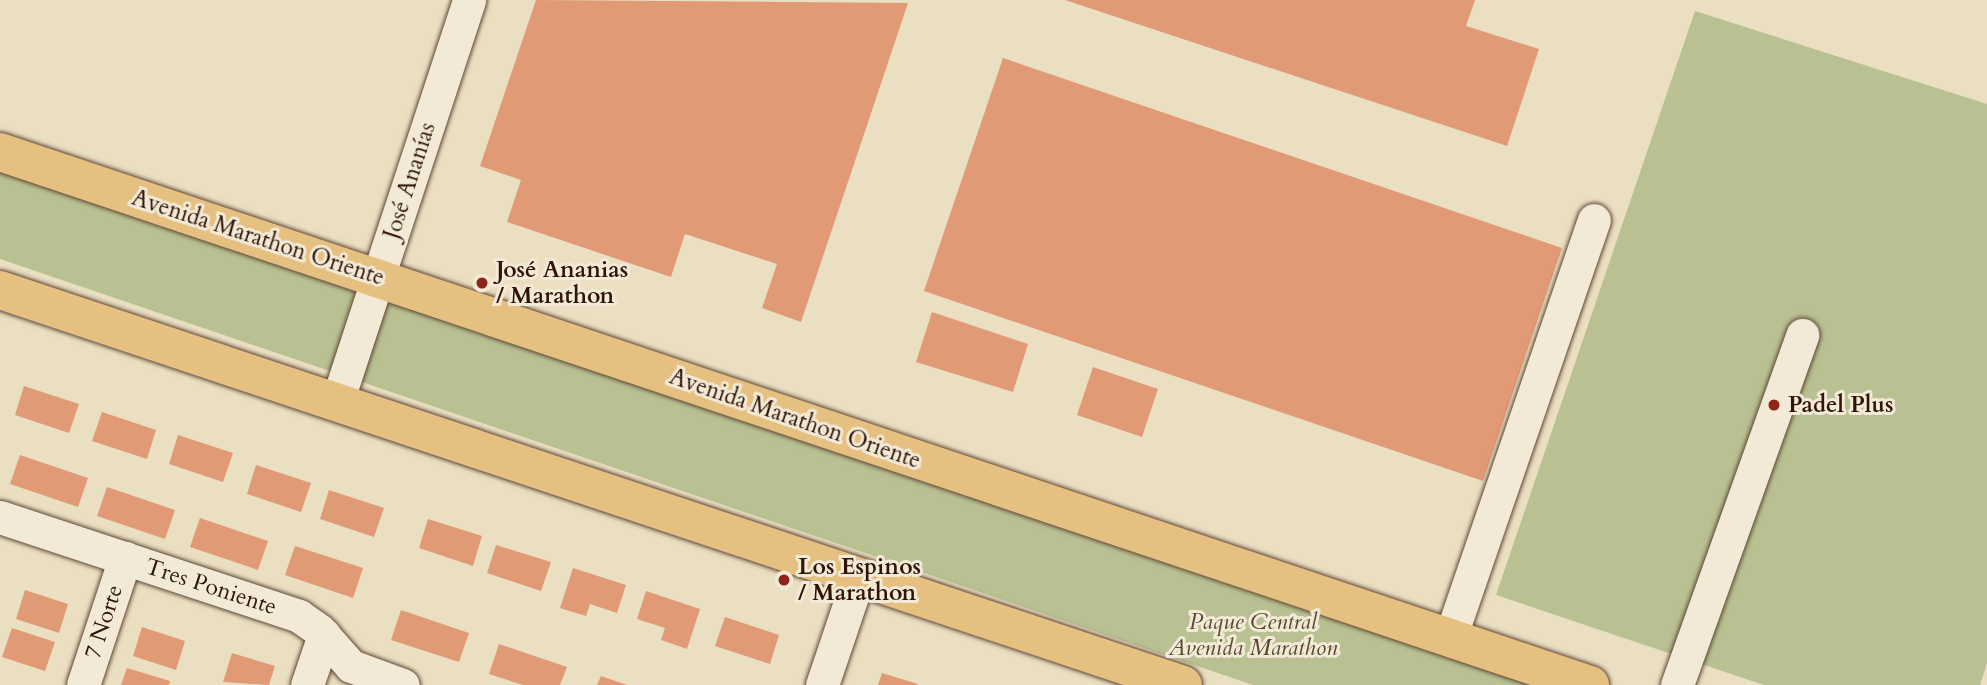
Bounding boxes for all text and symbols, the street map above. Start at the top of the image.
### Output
street label: José Ananías [378,119,442,243]
street label: Avenida Marathon Oriente [128,184,388,292]
place label: José Ananias / Marathon [496,256,628,310]
marker: José Ananias / Marathon [474,275,490,291]
street label: Avenida Marathon Oriente [666,363,924,475]
place label: Padel Plus [1788,391,1894,419]
marker: Padel Plus [1766,397,1782,413]
street label: Tres Poniente [142,553,280,621]
place label: Los Espinos / Marathon [798,553,921,607]
marker: Los Espinos / Marathon [776,572,792,588]
street label: 7 Norte [79,582,129,662]
park label: Paque Central Avenida Marathon [1169,608,1337,662]

